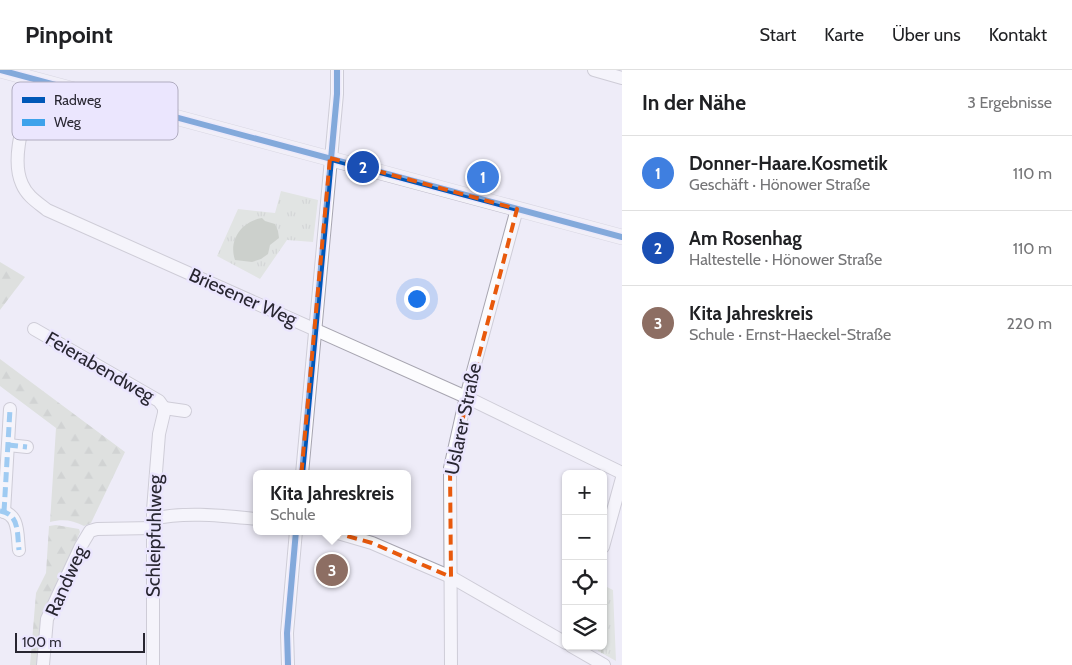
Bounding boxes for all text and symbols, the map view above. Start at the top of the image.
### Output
text: Pinpoint [25,20,113,49]
text: Start [760,24,796,46]
text: Karte [824,24,864,46]
text: Über uns [892,24,961,46]
text: Kontakt [989,24,1047,46]
legend [12,82,178,140]
text: In der Nähe [642,90,746,115]
text: Radweg [54,91,102,109]
text: 3 Ergebnisse [967,93,1052,112]
text: Weg [54,113,82,131]
pin: 2 [347,148,379,186]
text: Donner-Haare.Kosmetik [689,152,888,175]
pin: 1 [467,158,499,196]
text: 1 [655,164,661,183]
text: 110 m [1013,164,1052,183]
text: Geschäft · Hönower Straße [689,175,870,194]
text: Am Rosenhag [689,227,802,250]
text: 2 [654,239,662,258]
text: 110 m [1013,239,1052,258]
text: Haltestelle · Hönower Straße [689,250,882,269]
street label: Briesener Weg [186,263,301,331]
your location [404,286,430,312]
text: Kita Jahreskreis [689,302,813,325]
text: 3 [654,314,662,333]
text: 220 m [1006,314,1052,333]
text: Schule · Ernst-Haeckel-Straße [689,325,891,344]
street label: Feierabendweg [41,327,159,408]
street label: Uslarer Straße [440,361,486,477]
popup [253,470,411,535]
map controls [562,470,607,650]
button: + [562,470,607,515]
street label: Schleipfuhlweg [141,474,167,597]
text: Kita Jahreskreis [270,482,394,505]
text: Schule [270,505,316,524]
button: − [562,515,607,560]
street label: Randweg [40,542,92,620]
pin: 3 [316,551,348,589]
button: locate [562,560,607,605]
button: layers [562,605,607,650]
scale bar [15,630,145,653]
text: 100 m [22,633,62,651]

